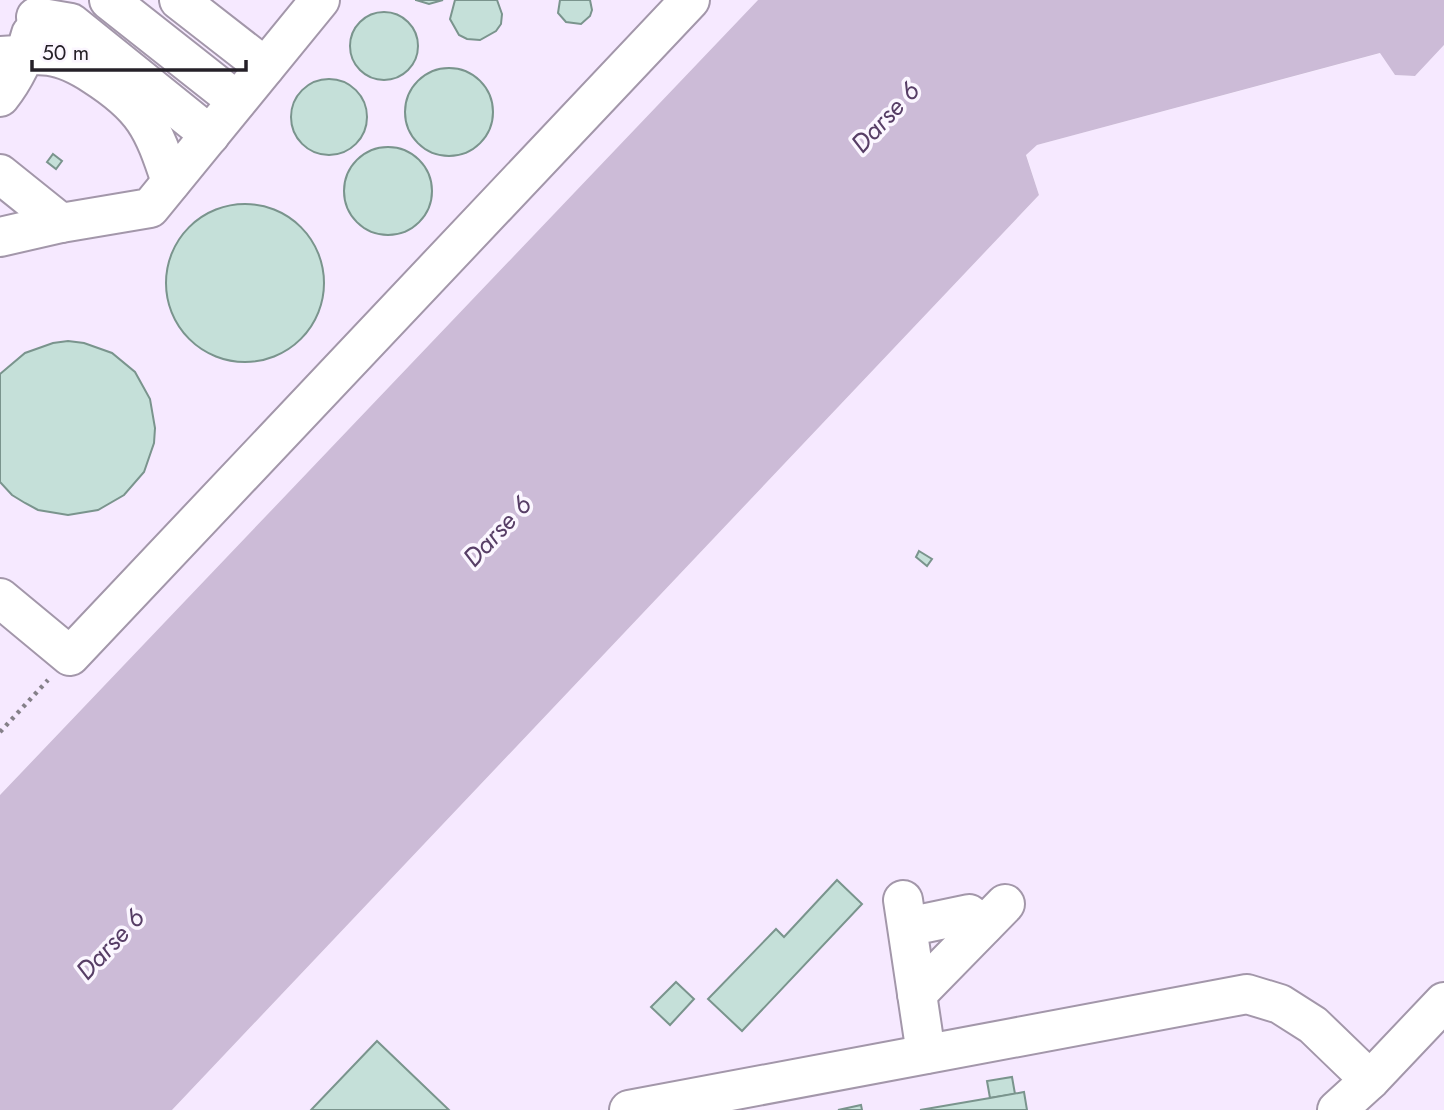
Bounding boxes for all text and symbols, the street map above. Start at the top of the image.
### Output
scale bar [32,28,245,72]
text: 50 m [42,38,89,68]
water label: Darse 6 [842,73,928,161]
water label: Darse 6 [454,487,540,575]
water label: Darse 6 [67,900,153,988]

